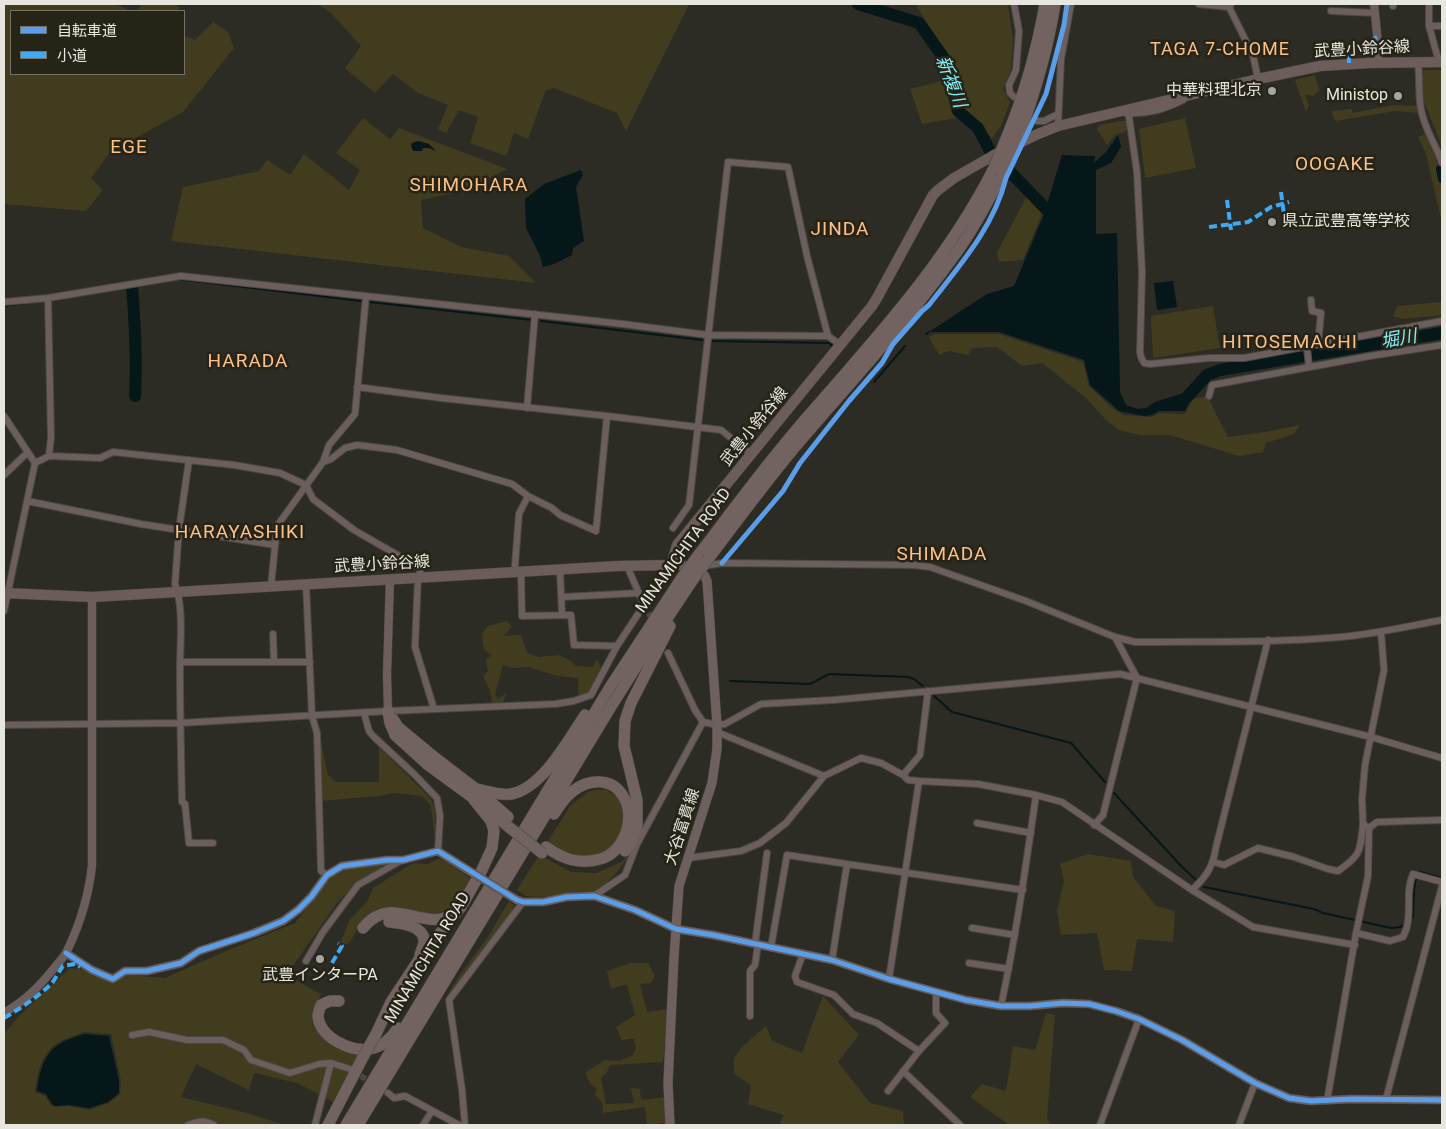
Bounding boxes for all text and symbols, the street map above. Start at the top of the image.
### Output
legend [10,10,185,75]
text: 自転車道 [57,22,117,40]
street label: 武豊小鈴谷線 [1314,38,1410,62]
district label: TAGA 7-CHOME [1148,39,1292,61]
text: 小道 [57,47,87,65]
water label: 新複川 [930,53,970,111]
place label: 中華料理北京 [1166,81,1262,101]
marker: 中華料理北京 [1266,85,1278,97]
place label: Ministop [1326,86,1388,106]
marker: Ministop [1392,90,1404,102]
district label: EGE [110,137,148,159]
district label: OOGAKE [1294,154,1376,176]
district label: SHIMOHARA [408,175,530,197]
place label: 県立武豊高等学校 [1282,212,1410,232]
marker: 県立武豊高等学校 [1266,216,1278,228]
district label: JINDA [810,219,870,241]
water label: 堀川 [1379,326,1419,354]
district label: HITOSEMACHI [1221,332,1359,354]
district label: HARADA [207,351,289,373]
street label: 武豊小鈴谷線 [717,384,793,470]
street label: MINAMICHITA ROAD [632,485,736,617]
district label: HARAYASHIKI [173,522,307,544]
district label: SHIMADA [896,544,988,566]
street label: 武豊小鈴谷線 [334,553,430,577]
street label: 大谷富貴線 [662,786,704,868]
street label: MINAMICHITA ROAD [381,889,475,1027]
marker: 武豊インターPA [314,953,326,965]
place label: 武豊インターPA [262,966,378,986]

